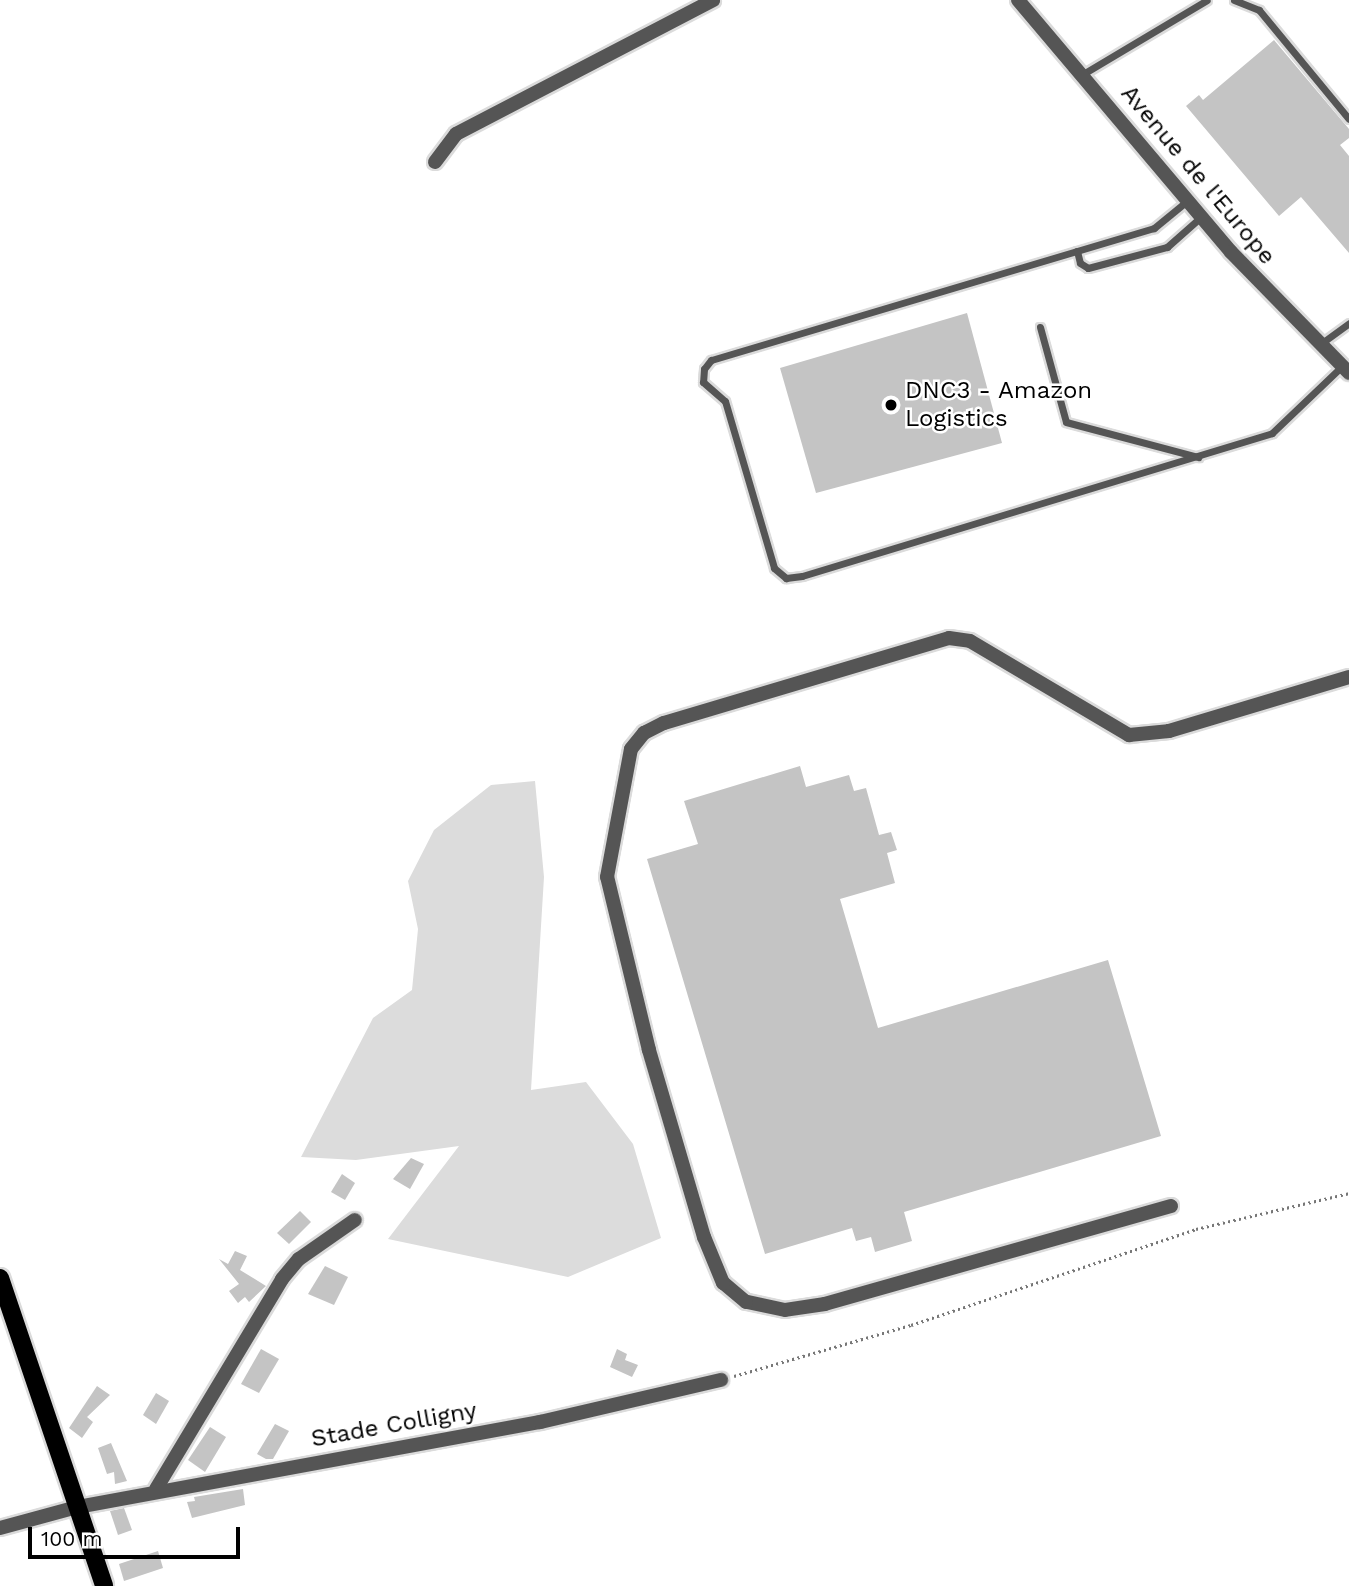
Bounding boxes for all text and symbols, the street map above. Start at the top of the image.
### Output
street label: Avenue de l'Europe [1115,80,1281,270]
place label: DNC3 - Amazon Logistics [905,377,1093,433]
marker: DNC3 - Amazon Logistics [883,397,899,413]
street label: Stade Colligny [309,1396,479,1454]
scale bar [32,1512,243,1556]
text: 100 m [41,1526,103,1551]

